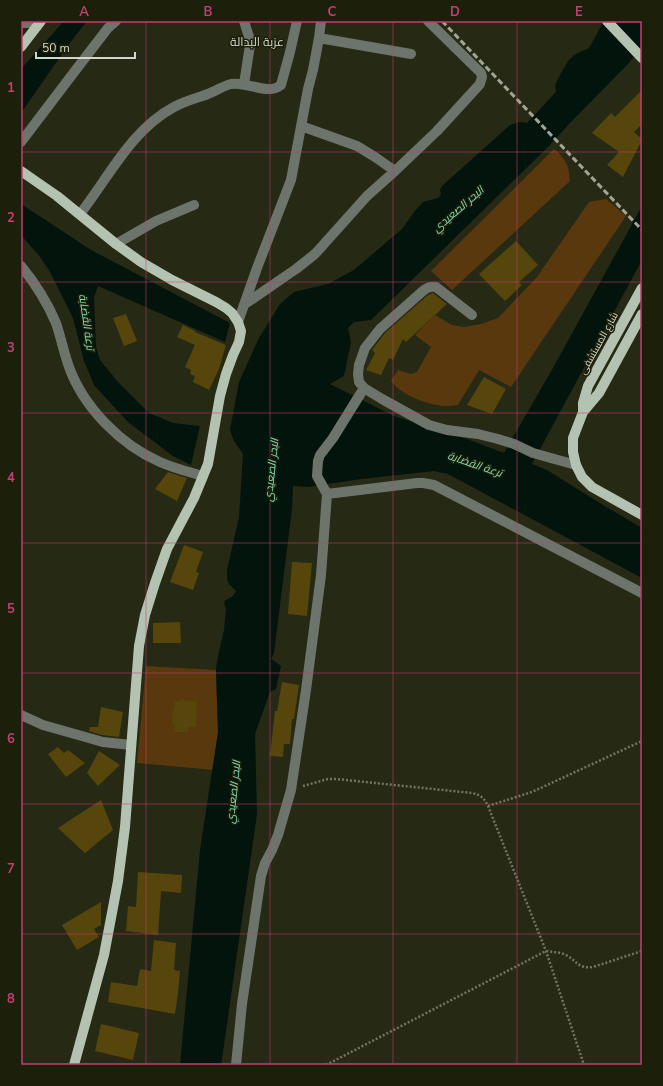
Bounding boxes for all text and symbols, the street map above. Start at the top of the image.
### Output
text: A [79,3,89,21]
text: B [204,3,213,21]
text: C [328,3,337,21]
text: D [450,3,460,21]
text: E [575,3,583,21]
scale bar [36,34,135,60]
district label: عزبة البدالة [230,34,284,50]
text: 50 m [42,40,70,56]
text: 1 [7,79,15,97]
water label: البحر الصعيدي [430,182,489,237]
text: 2 [7,209,15,227]
water label: ترعة القضابة [75,293,98,353]
street label: شارع المستشفى [576,310,622,377]
text: 3 [7,339,15,357]
water label: البحر الصعيدي [261,437,283,502]
water label: ترعة القضابة [446,448,506,481]
text: 4 [7,469,15,487]
text: 5 [7,600,15,618]
text: 6 [7,730,15,748]
water label: البحر الصعيدي [223,759,245,824]
text: 7 [7,860,15,878]
text: 8 [7,990,15,1008]

